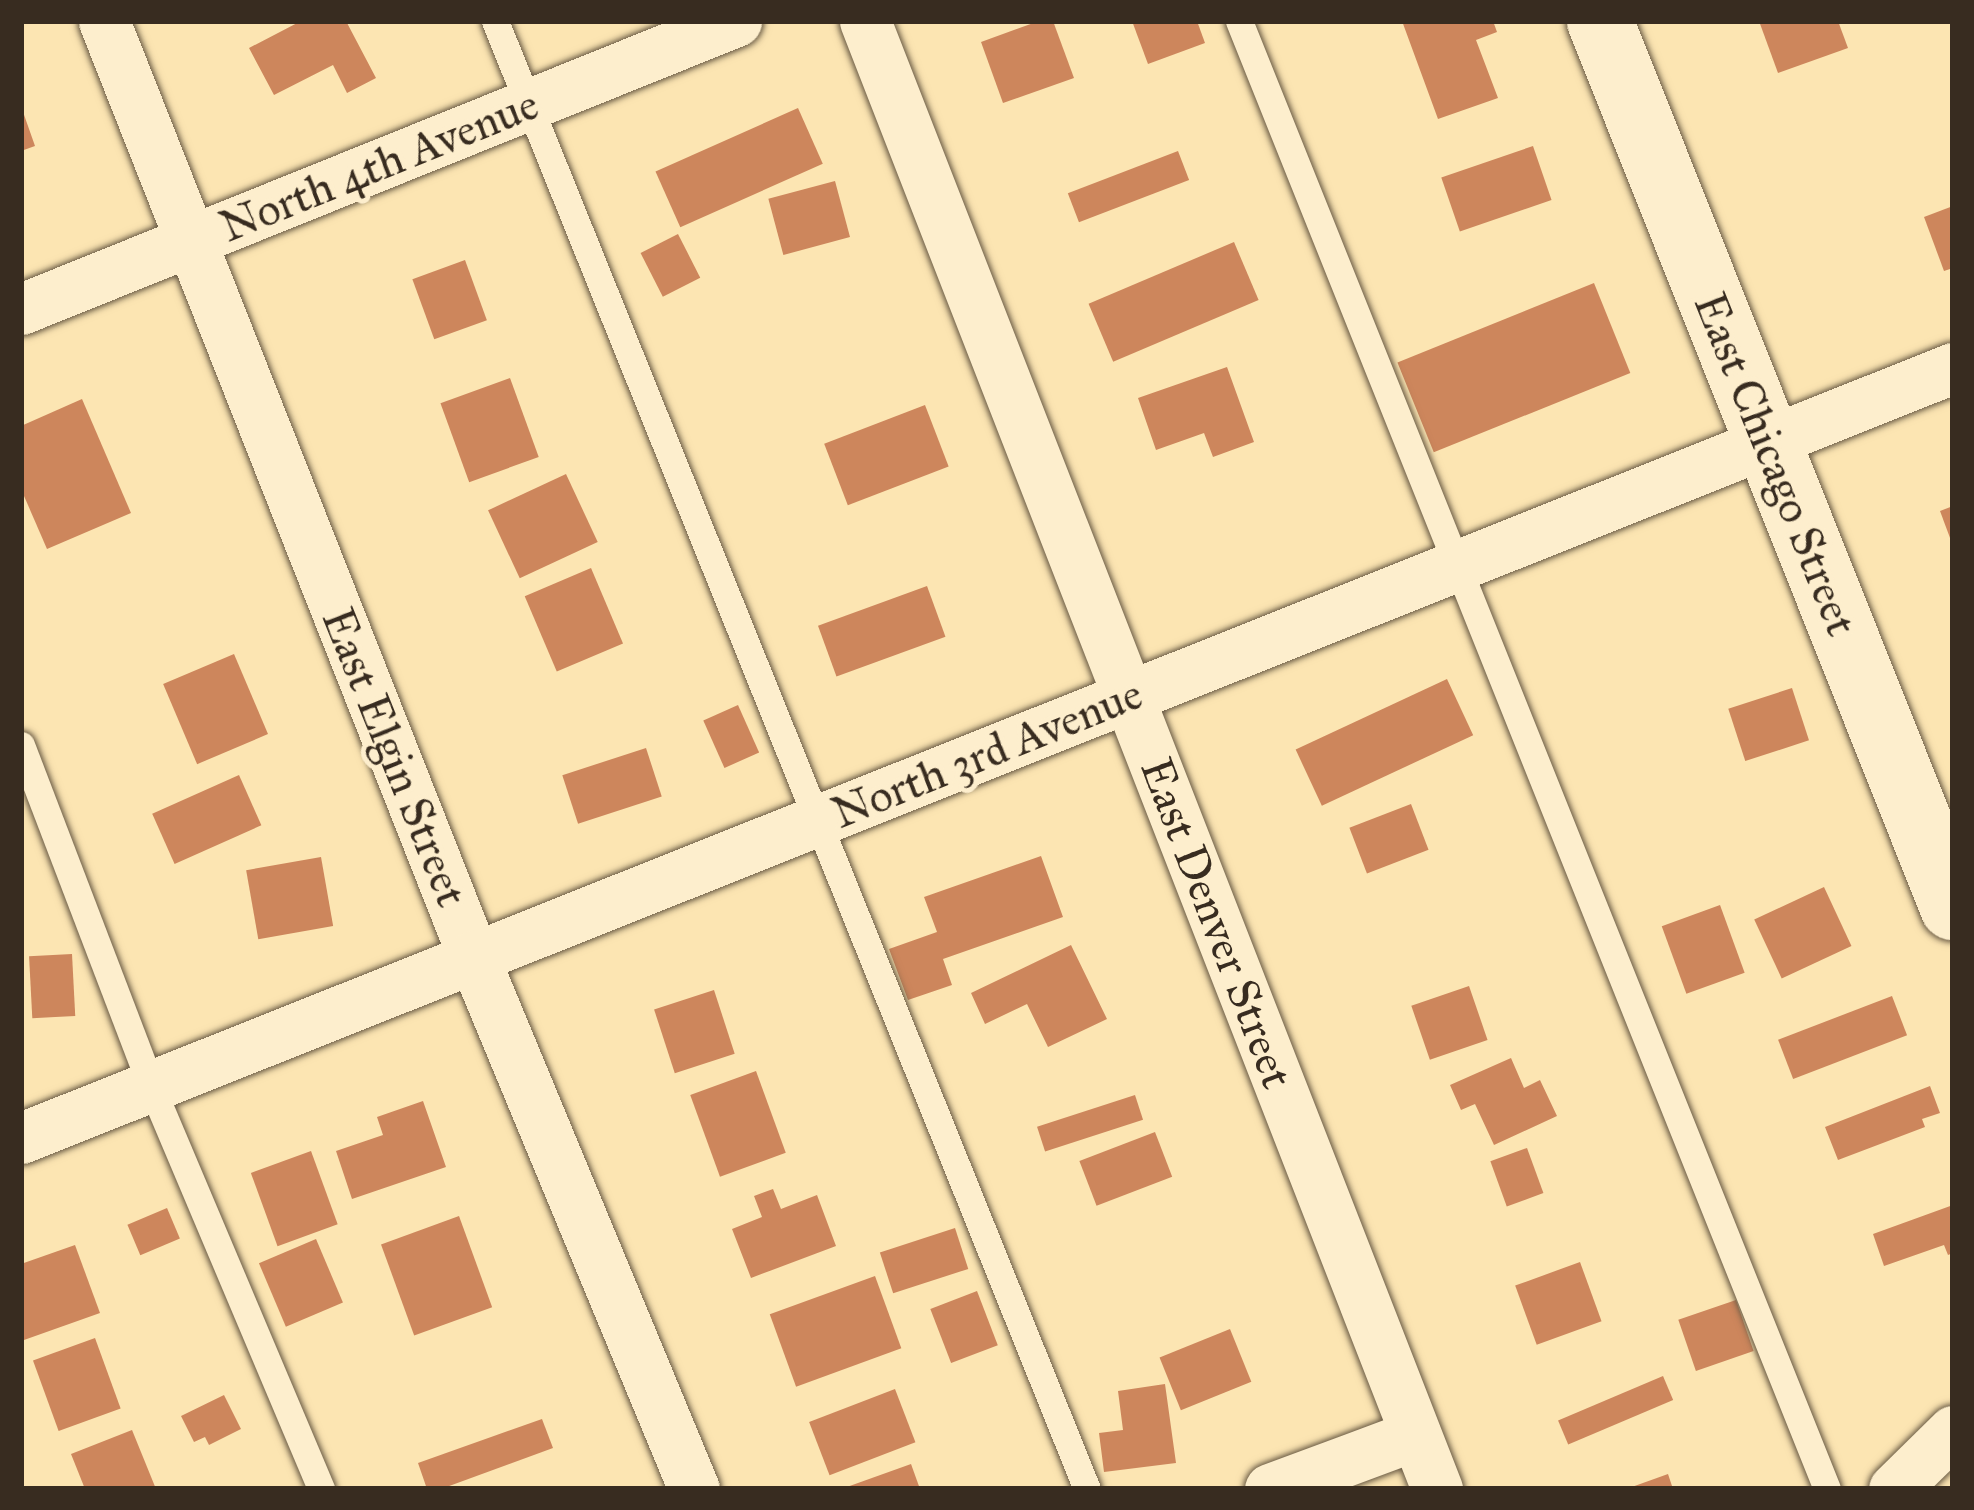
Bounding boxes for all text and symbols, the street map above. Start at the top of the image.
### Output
street label: North 4th Avenue [212,77,546,253]
street label: East Chicago Street [1683,285,1869,643]
street label: East Elgin Street [311,600,479,914]
street label: North 3rd Avenue [824,666,1150,840]
street label: East Denver Street [1129,750,1305,1096]

